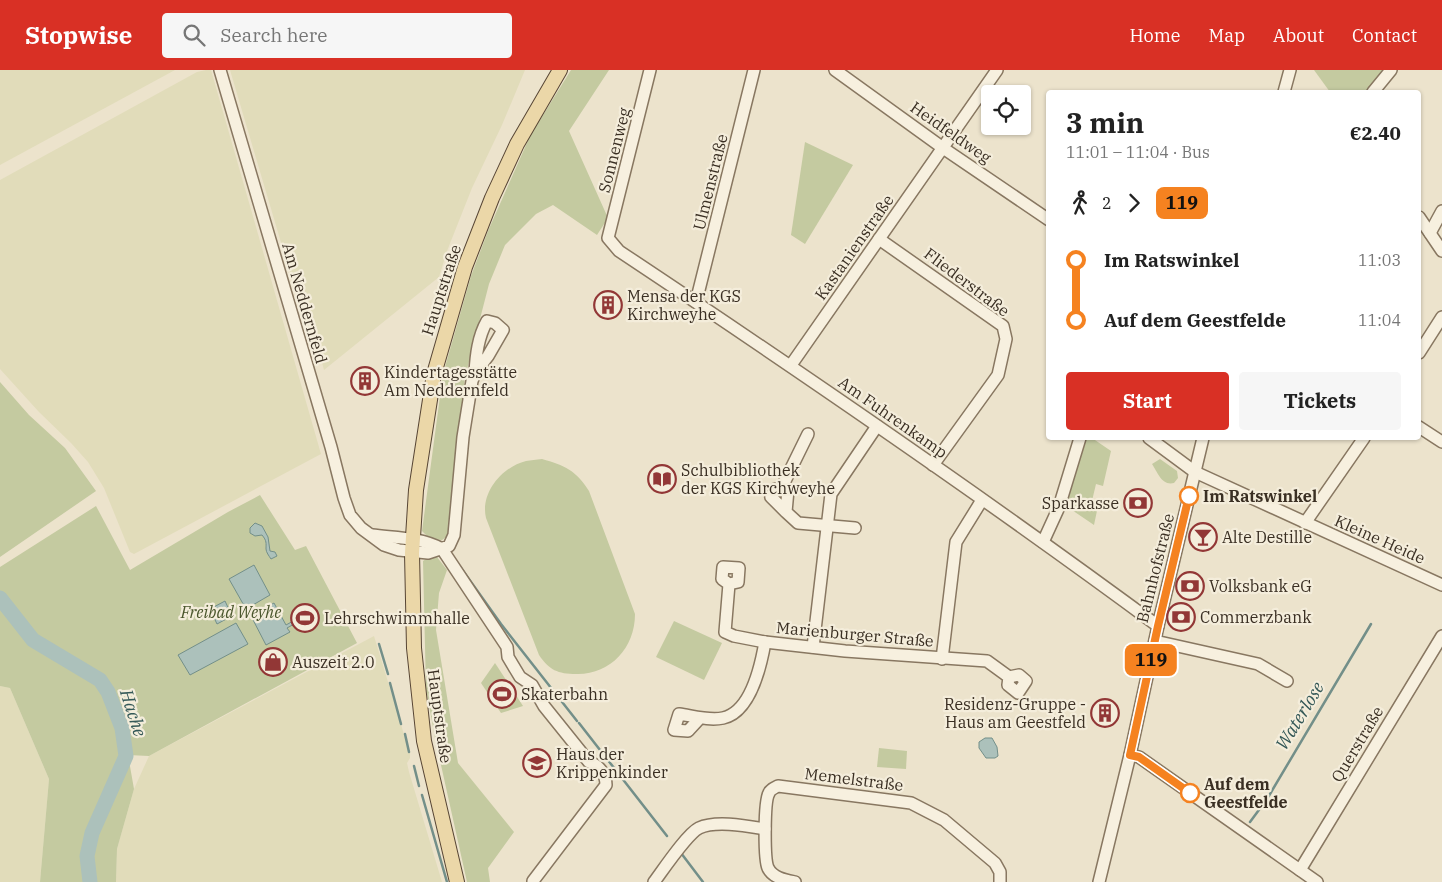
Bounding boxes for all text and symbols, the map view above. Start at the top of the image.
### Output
search box [162,13,512,58]
text: Stopwise [25,19,132,51]
icon: search [180,21,208,49]
text: Search here [220,23,327,47]
text: Home [1129,24,1181,47]
text: Map [1209,24,1245,47]
text: About [1273,24,1324,47]
text: Contact [1352,24,1417,47]
map controls [981,85,1031,135]
button: locate [981,85,1031,135]
street label: Heidfeldweg [907,97,995,167]
text: 3 min [1066,104,1144,141]
street label: Sonnenweg [594,105,634,195]
text: €2.40 [1350,121,1401,145]
street label: Ulmenstraße [688,132,732,232]
text: 11:01 – 11:04 · Bus [1066,142,1210,162]
icon: walk [1066,189,1094,217]
icon: forward [1120,189,1148,217]
street label: Kastanienstraße [810,190,898,304]
text: 119 [1166,191,1198,214]
text: 2 [1102,193,1112,213]
street label: Am Neddernfeld [278,240,332,366]
street label: Hauptstraße [417,242,465,338]
street label: Fliederstraße [920,243,1014,321]
text: Im Ratswinkel [1104,248,1240,272]
text: 11:03 [1358,250,1401,270]
place label: Mensa der KGS Kirchweyhe [627,286,741,324]
building icon: Mensa der KGS Kirchweyhe [593,290,623,320]
text: Auf dem Geestfelde [1104,308,1286,332]
text: 11:04 [1358,310,1401,330]
place label: Kindertagesstätte Am Neddernfeld [384,362,517,400]
building icon: Kindertagesstätte Am Neddernfeld [350,366,380,396]
street label: Am Fuhrenkamp [835,372,952,462]
button: Start [1066,372,1229,430]
button: Tickets [1239,372,1401,430]
place label: Schulbibliothek der KGS Kirchweyhe [681,460,835,498]
library icon: Schulbibliothek der KGS Kirchweyhe [647,464,677,494]
marker: Im Ratswinkel [1179,486,1199,506]
place label: Im Ratswinkel [1203,486,1317,506]
bank icon: Sparkasse [1123,488,1153,518]
place label: Sparkasse [1042,493,1119,513]
street label: Kleine Heide [1332,510,1428,568]
street label: Bahnhofstraße [1132,511,1178,625]
bar icon: Alte Destille [1188,522,1218,552]
place label: Alte Destille [1222,527,1312,547]
bank icon: Volksbank eG [1175,571,1205,601]
place label: Volksbank eG [1209,576,1312,596]
park label: Freibad Weyhe [180,602,281,622]
bank icon: Commerzbank [1166,602,1196,632]
sports icon: Lehrschwimmhalle [290,603,320,633]
place label: Commerzbank [1200,607,1312,627]
place label: Lehrschwimmhalle [324,608,470,628]
street label: Marienburger Straße [775,617,935,651]
line badge: 119 [1122,644,1180,676]
shop icon: Auszeit 2.0 [258,647,288,677]
text: 119 [1135,648,1167,671]
place label: Auszeit 2.0 [292,652,374,672]
street label: Hauptstraße [424,668,456,764]
water label: Waterlose [1270,677,1329,754]
sports icon: Skaterbahn [487,679,517,709]
place label: Skaterbahn [521,684,608,704]
water label: Hache [115,685,152,739]
place label: Residenz-Gruppe - Haus am Geestfeld [944,694,1086,732]
building icon: Residenz-Gruppe - Haus am Geestfeld [1090,698,1120,728]
street label: Querstraße [1327,702,1387,786]
place label: Haus der Krippenkinder [556,744,668,782]
school or university icon: Haus der Krippenkinder [522,748,552,778]
street label: Memelstraße [804,763,904,795]
place label: Auf dem Geestfelde [1204,774,1288,812]
marker: Auf dem Geestfelde [1180,783,1200,803]

